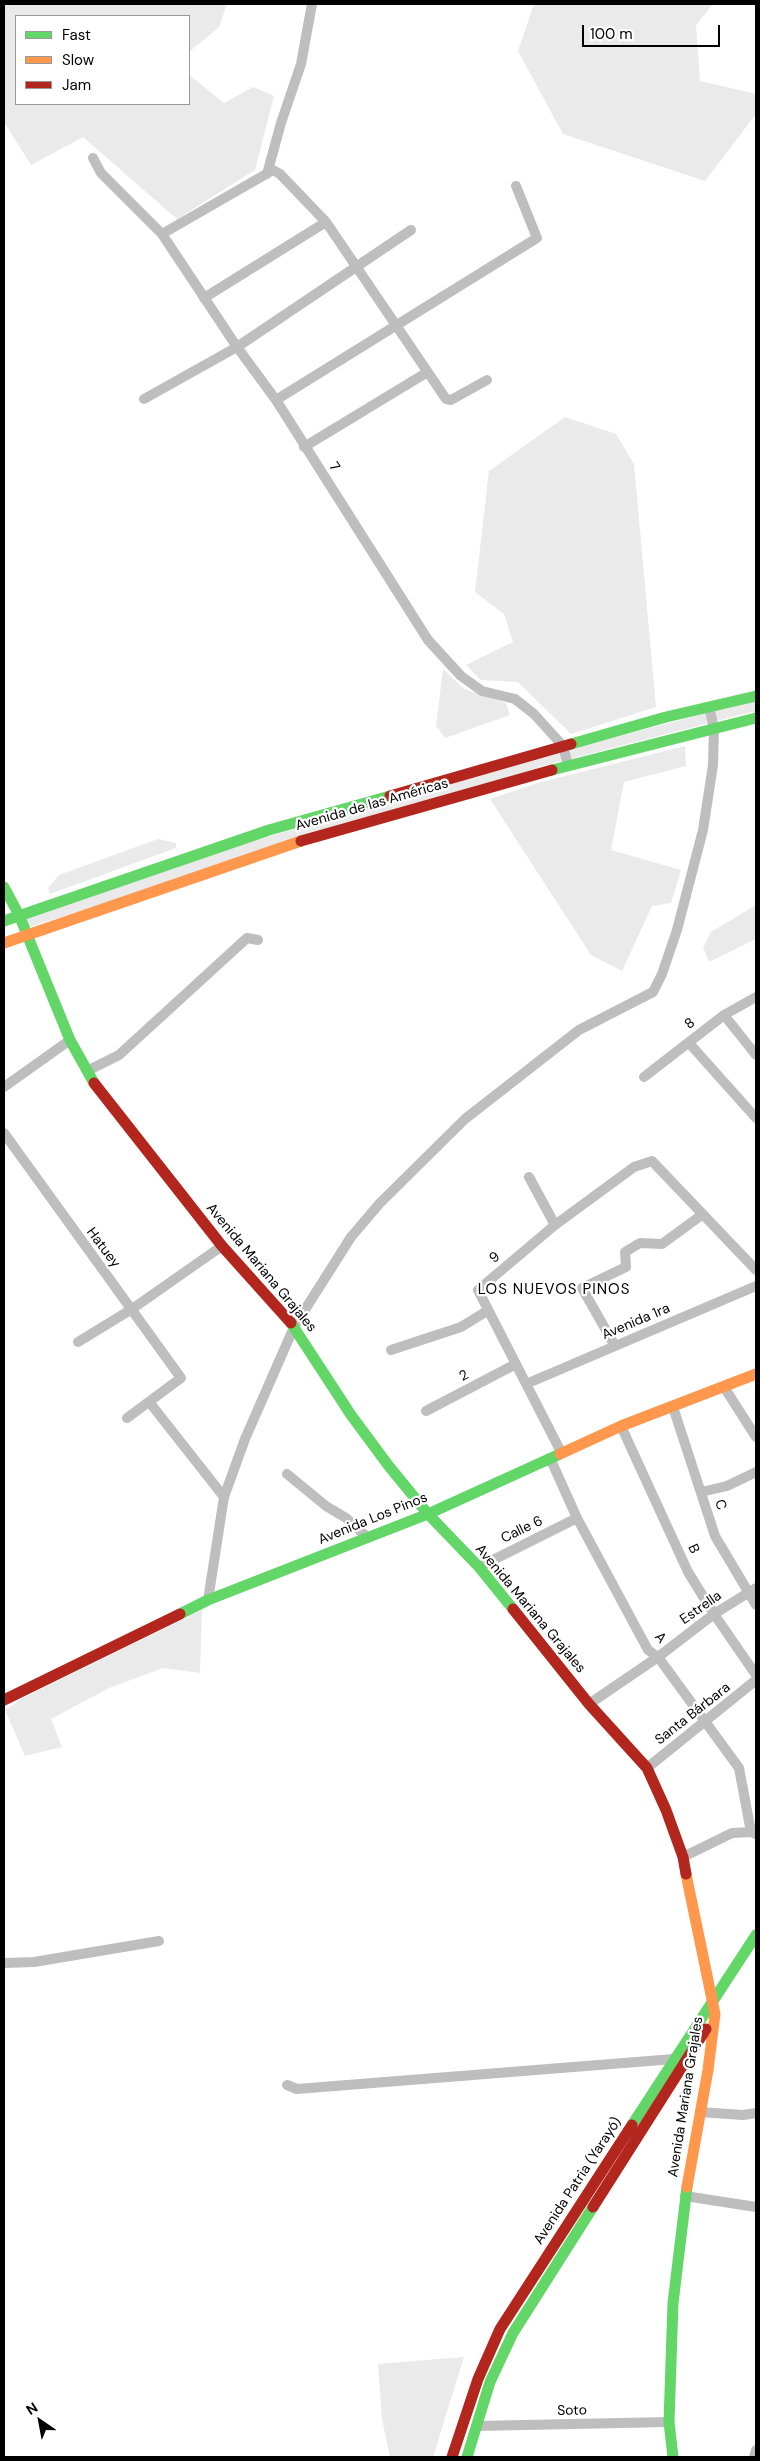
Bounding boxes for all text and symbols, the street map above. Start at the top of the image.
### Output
legend [15,15,190,105]
scale bar [585,15,722,47]
text: 100 m [590,24,633,44]
text: Fast [62,25,91,45]
text: Slow [62,50,94,70]
text: Jam [62,75,91,95]
street label: 7 [325,459,343,475]
street label: Avenida de las Américas [294,775,450,835]
street label: 8 [681,1015,699,1033]
street label: Avenida Mariana Grajales [202,1200,320,1336]
street label: Hatuey [82,1225,124,1271]
street label: 9 [486,1249,504,1267]
district label: LOS NUEVOS PINOS [476,1281,632,1299]
street label: Avenida 1ra [599,1300,673,1344]
street label: 2 [456,1367,472,1385]
street label: Avenida Los Pinos [316,1489,430,1549]
street label: C [710,1498,730,1512]
street label: Calle 6 [498,1513,546,1547]
street label: Avenida Mariana Grajales [471,1541,589,1677]
street label: B [684,1542,702,1556]
street label: Estrella [677,1588,725,1628]
street label: A [651,1629,669,1647]
street label: Santa Bárbara [652,1679,734,1749]
street label: Avenida Mariana Grajales [665,2015,707,2179]
street label: Avenida Patria (Yarayó) [531,2114,625,2248]
north arrow [15,2396,65,2446]
text: N [23,2398,41,2419]
street label: Soto [557,2402,587,2420]

